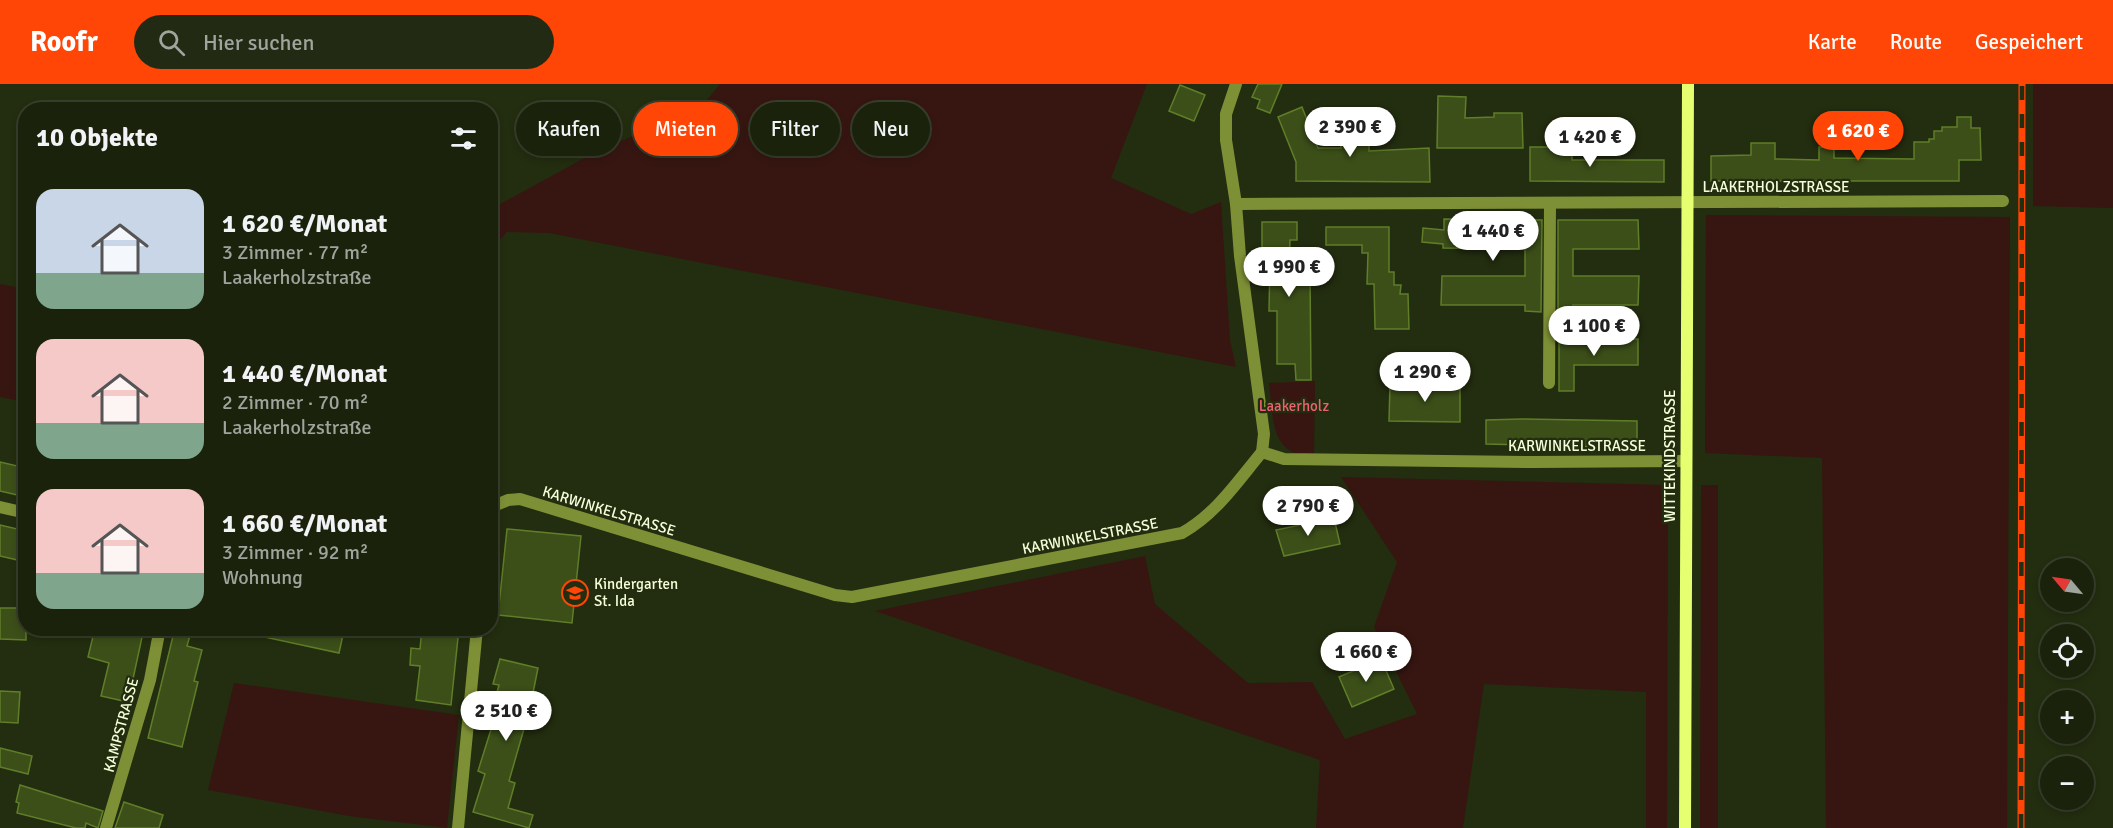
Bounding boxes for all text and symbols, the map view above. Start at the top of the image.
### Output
search box [134,15,554,69]
text: Roofr [30,25,98,59]
icon: search [155,26,188,59]
text: Hier suchen [203,29,315,56]
text: Karte [1808,29,1857,55]
text: Route [1890,29,1942,55]
text: Gespeichert [1975,29,2083,55]
chip: Kaufen [516,102,621,156]
chip: Mieten [633,102,738,156]
chip: Filter [750,102,840,156]
chip: Neu [852,102,930,156]
pin: 2 390 € [1295,107,1405,158]
pin: 1 620 € [1803,111,1913,162]
text: 2 390 € [1319,114,1381,139]
pin: 1 420 € [1535,117,1645,168]
text: 1 620 € [1827,118,1889,143]
text: 10 Objekte [36,122,158,154]
icon: filters [447,122,480,155]
text: 1 420 € [1559,124,1621,149]
street label: LAAKERHOLZSTRASSE [1702,178,1850,196]
text: 1 620 €/Monat [222,208,387,240]
pin: 1 440 € [1438,211,1548,262]
icon: home [84,213,156,285]
text: 1 440 € [1462,218,1524,243]
text: 3 Zimmer · 77 m² [222,240,368,265]
pin: 1 990 € [1234,247,1344,298]
text: 1 990 € [1258,254,1320,279]
text: Laakerholzstraße [222,265,372,290]
pin: 1 100 € [1539,306,1649,357]
text: 1 100 € [1563,313,1625,338]
pin: 1 290 € [1370,352,1480,403]
text: 1 440 €/Monat [222,358,387,390]
text: 1 290 € [1394,359,1456,384]
icon: home [84,363,156,435]
text: 2 Zimmer · 70 m² [222,390,368,415]
street label: WITTEKINDSTRASSE [1661,390,1679,522]
park label: Laakerholz [1259,397,1330,415]
text: Laakerholzstraße [222,415,372,440]
street label: KARWINKELSTRASSE [1508,437,1646,455]
street label: KARWINKELSTRASSE [540,482,678,540]
pin: 2 790 € [1253,486,1363,537]
text: 2 790 € [1277,493,1339,518]
text: 1 660 €/Monat [222,508,387,540]
icon: home [84,513,156,585]
street label: KARWINKELSTRASSE [1021,514,1159,558]
text: 3 Zimmer · 92 m² [222,540,368,565]
north arrow [2040,558,2094,612]
map controls [2040,558,2094,810]
text: Wohnung [222,565,303,590]
place label: Kindergarten St. Ida [594,575,678,610]
school or university icon: Kindergarten St. Ida [560,578,590,608]
button: locate [2040,624,2094,678]
pin: 1 660 € [1311,632,1421,683]
text: 1 660 € [1335,639,1397,664]
street label: KAMPSTRASSE [100,676,142,774]
button: + [2040,690,2094,744]
pin: 2 510 € [451,691,561,742]
text: 2 510 € [475,698,537,723]
button: − [2040,756,2094,810]

